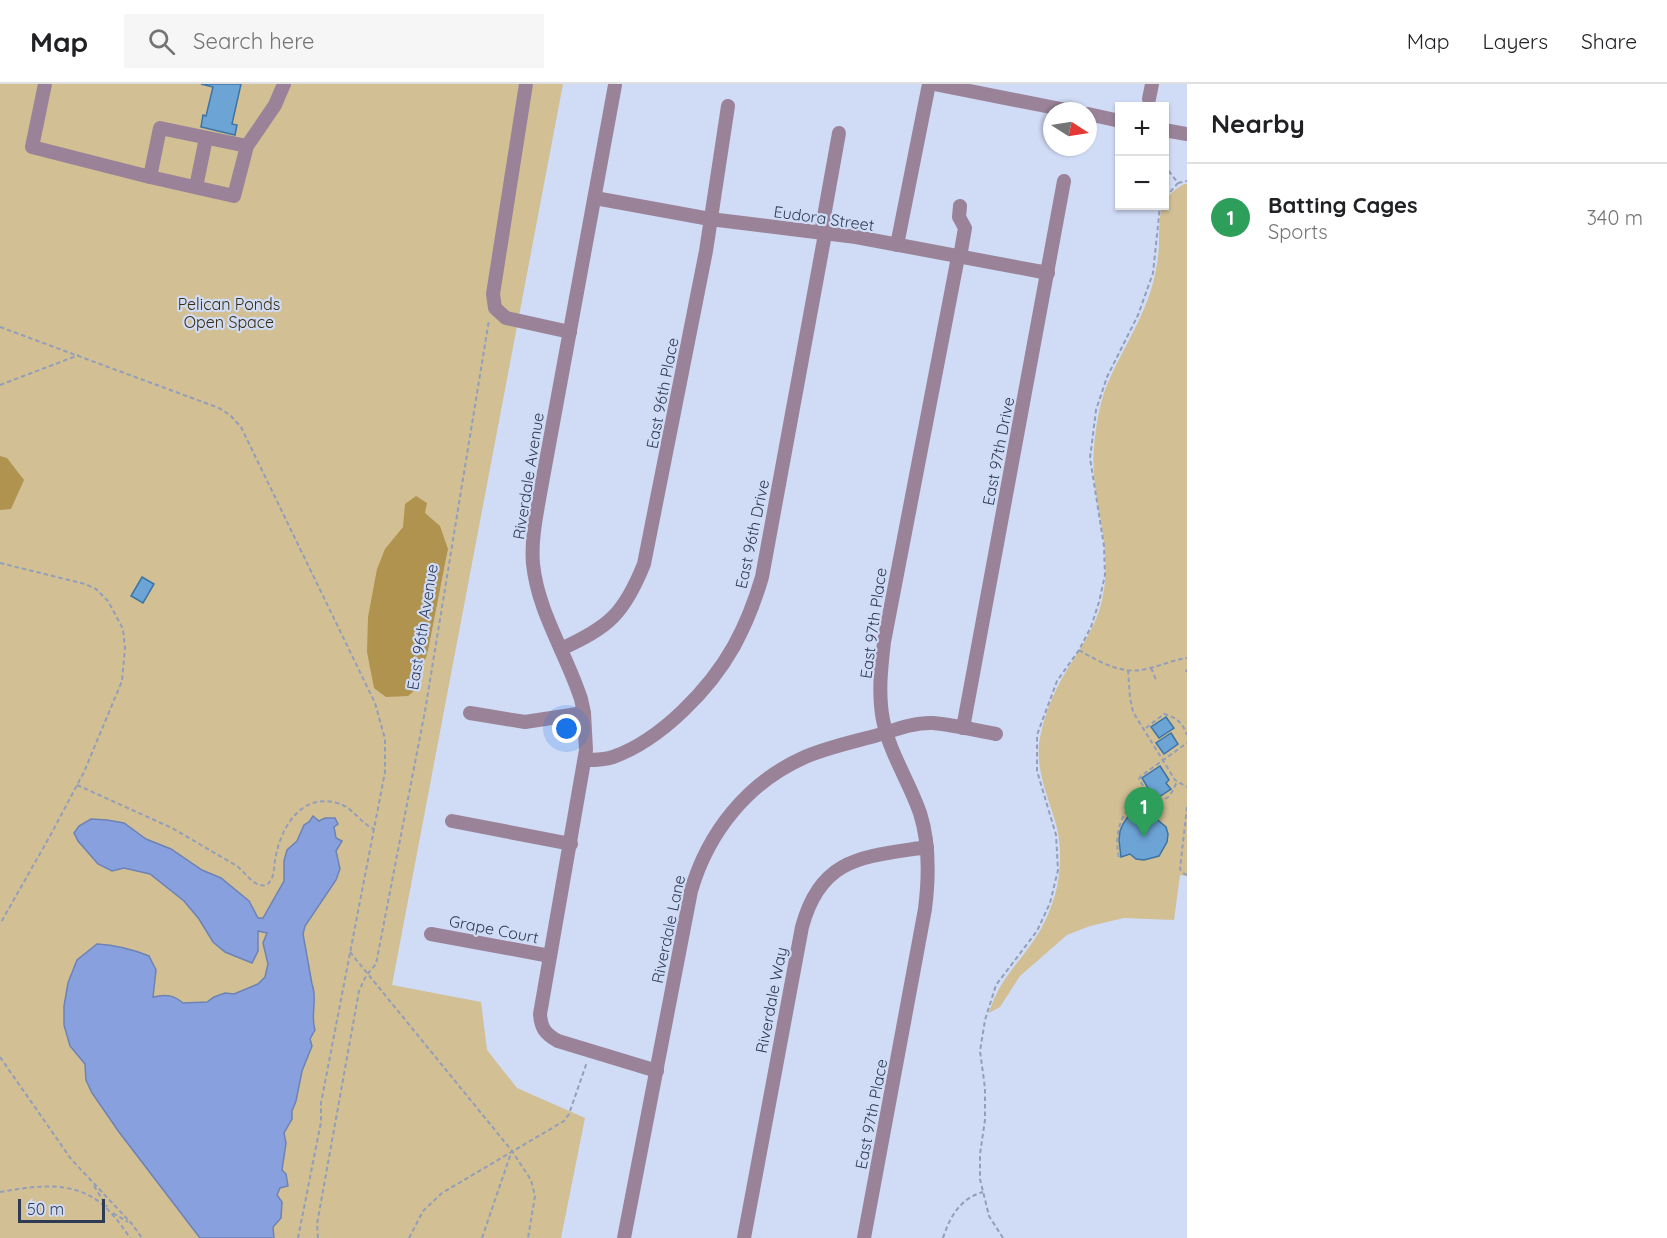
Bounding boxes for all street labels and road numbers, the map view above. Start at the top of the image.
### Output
street label: Eudora Street [773,201,875,235]
street label: East 96th Place [641,336,683,450]
street label: East 97th Drive [978,395,1018,507]
street label: Riverdale Avenue [508,411,548,541]
street label: East 96th Drive [731,478,773,590]
street label: East 96th Avenue [402,563,442,691]
street label: East 97th Place [855,566,891,680]
street label: Riverdale Lane [647,873,689,985]
street label: Grape Court [448,911,540,947]
street label: Riverdale Way [751,945,791,1055]
street label: East 97th Place [851,1057,891,1171]

